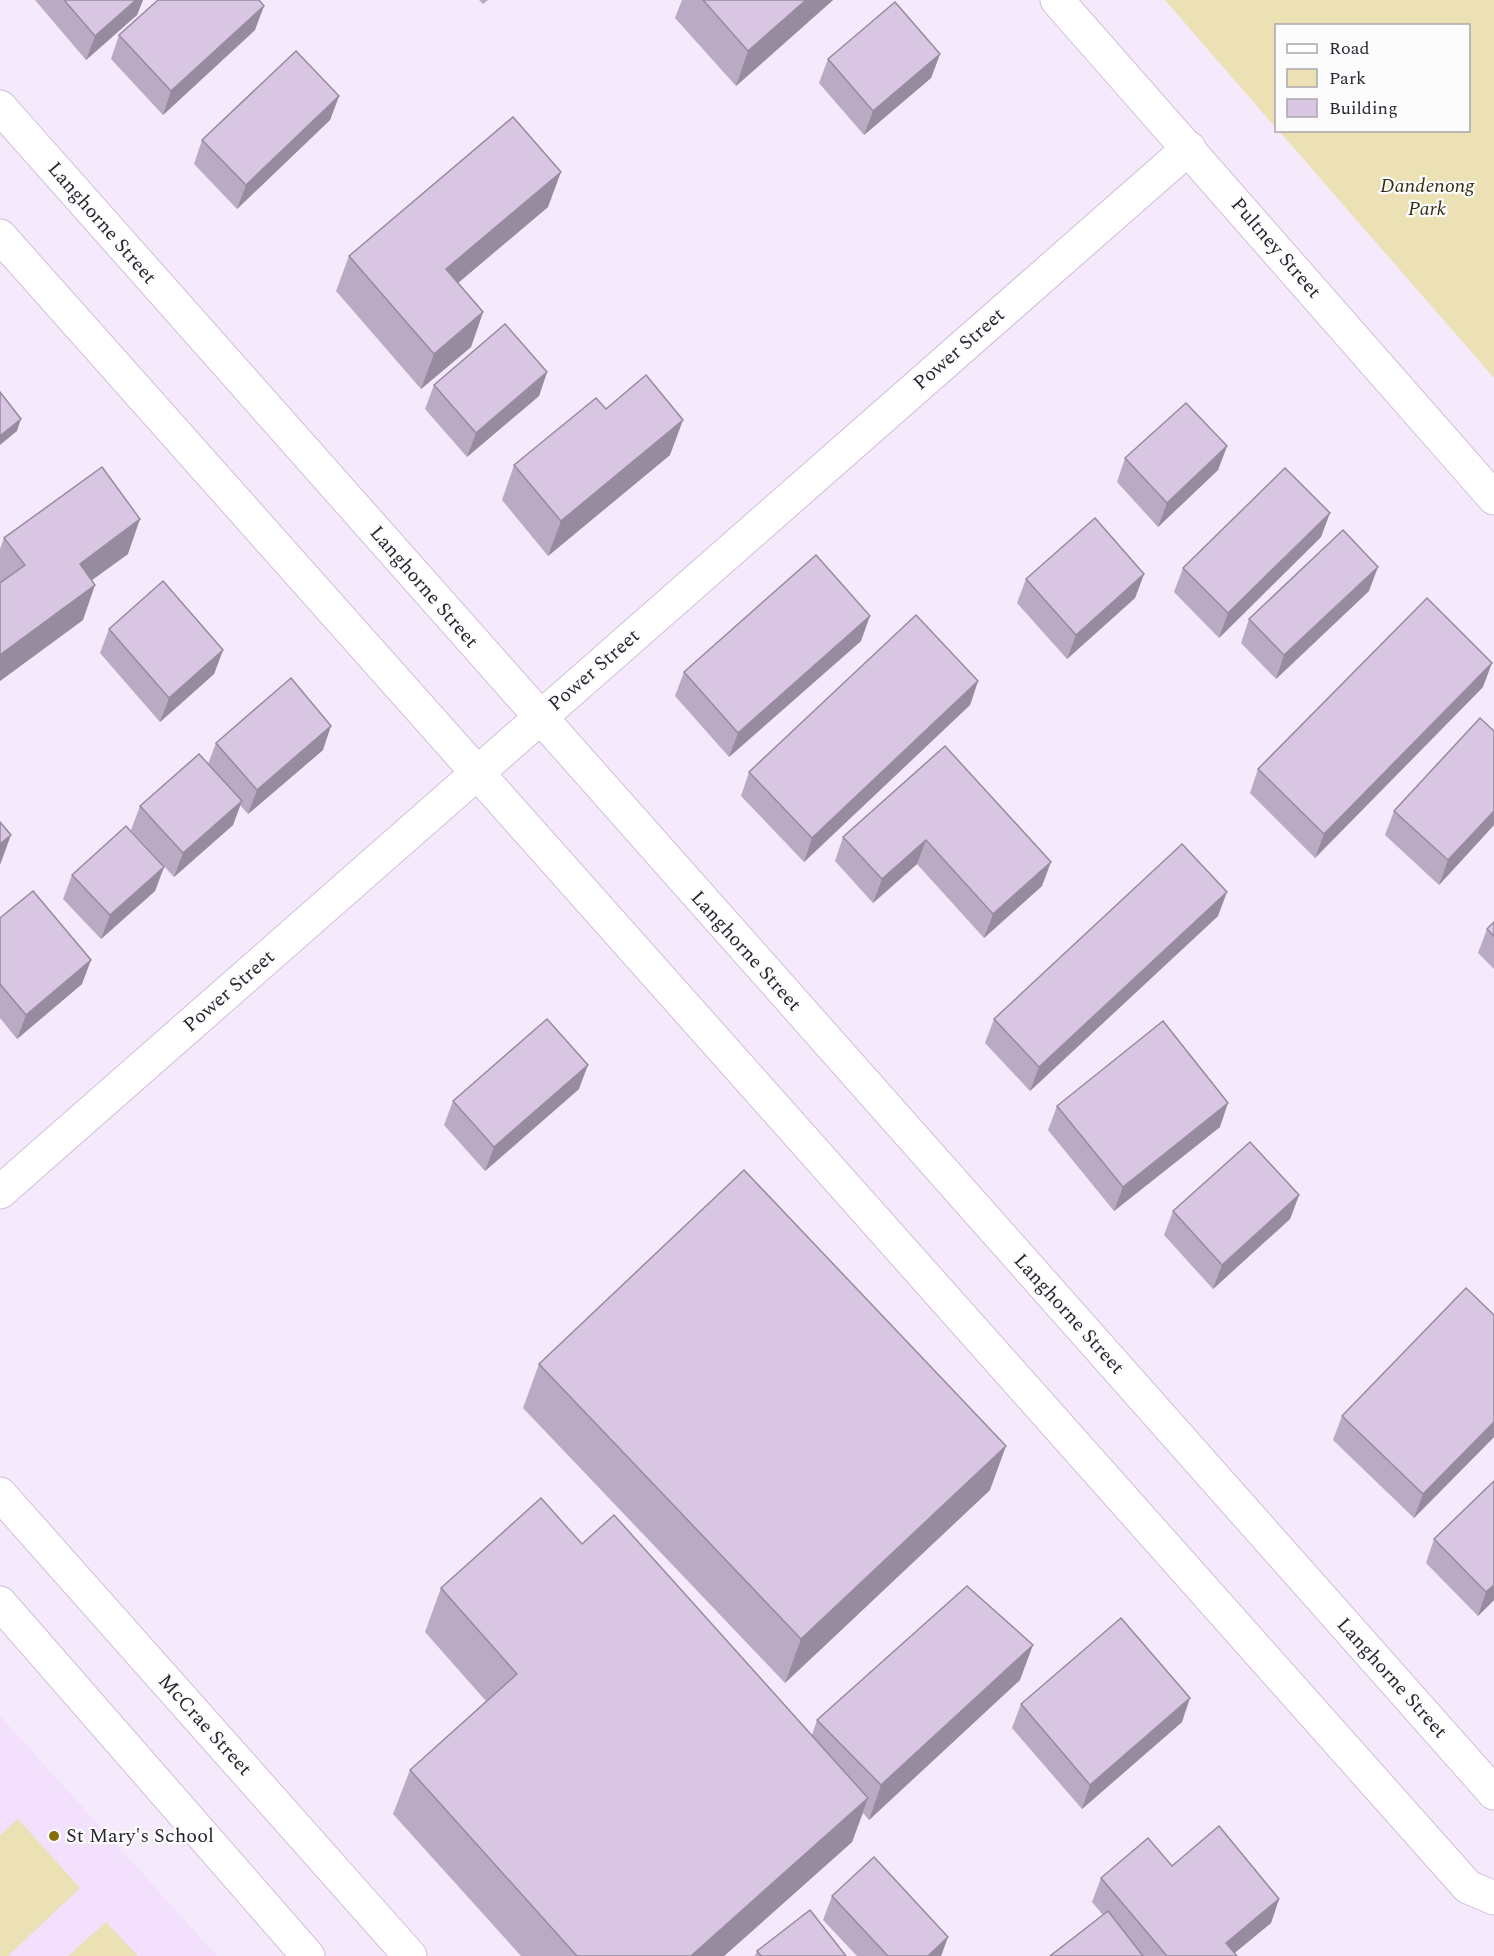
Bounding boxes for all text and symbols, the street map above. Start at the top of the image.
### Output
legend [1275,24,1470,132]
text: Road [1329,35,1370,62]
text: Park [1329,65,1366,92]
text: Building [1329,95,1398,122]
street label: Langhorne Street [40,155,164,291]
park label: Dandenong Park [1380,171,1475,224]
street label: Pultney Street [1223,191,1329,305]
street label: Power Street [906,301,1012,397]
street label: Langhorne Street [362,519,486,655]
street label: Power Street [541,622,647,718]
street label: Langhorne Street [683,884,809,1018]
street label: Power Street [176,943,282,1039]
street label: Langhorne Street [1006,1247,1132,1381]
street label: Langhorne Street [1329,1611,1455,1745]
street label: McCrae Street [151,1667,259,1783]
place label: St Mary's School [66,1821,214,1851]
marker: St Mary's School [47,1829,61,1843]

